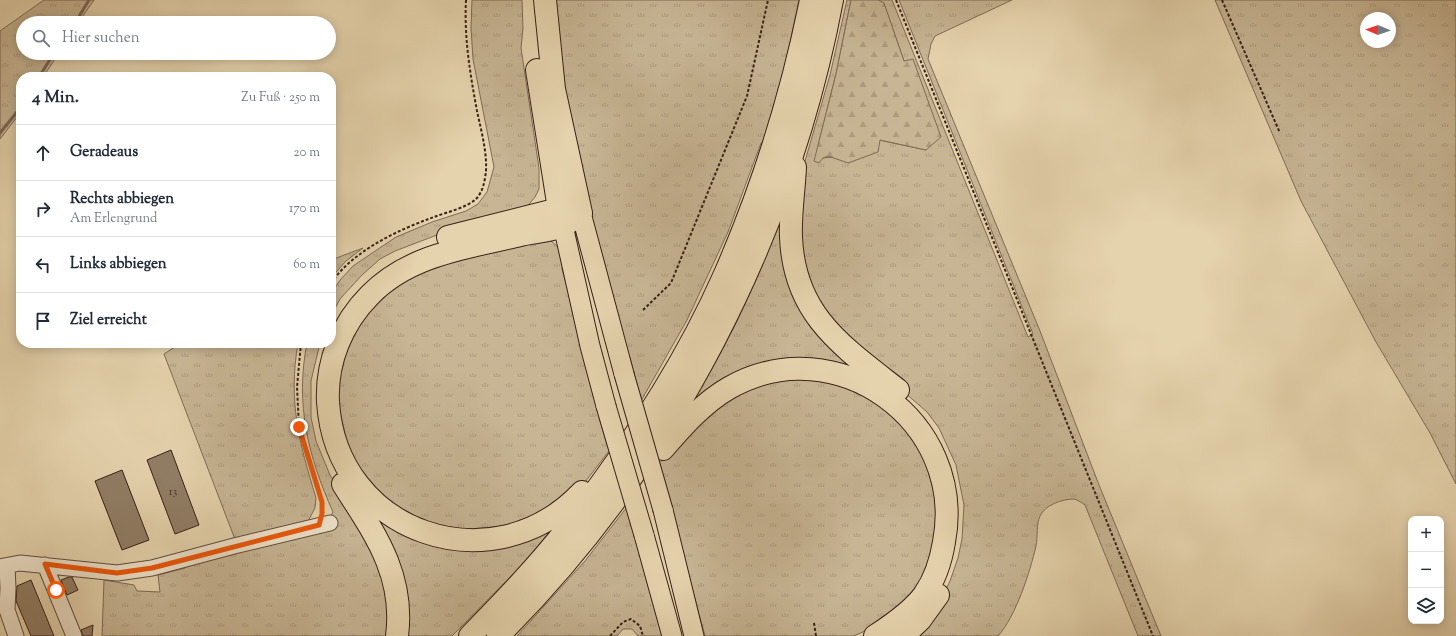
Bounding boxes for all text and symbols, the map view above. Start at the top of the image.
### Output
north arrow [1360,12,1396,48]
search box [16,16,336,60]
icon: search [30,27,52,49]
text: Hier suchen [62,28,140,49]
text: 4 Min. [32,86,79,110]
text: Zu Fuß · 250 m [241,89,320,107]
icon: ahead [32,142,54,164]
text: Geradeaus [70,142,138,163]
text: 20 m [294,144,320,162]
text: Rechts abbiegen [70,189,174,210]
icon: right [32,198,54,220]
text: 170 m [289,200,320,218]
text: Am Erlengrund [70,210,157,228]
icon: left [32,254,54,276]
text: Links abbiegen [70,254,167,275]
text: 60 m [293,256,320,274]
icon: arrive [32,310,54,332]
text: Ziel erreicht [70,310,147,331]
route end [290,418,308,436]
house number: 13 [169,483,178,501]
map controls [1408,516,1444,624]
button: + [1408,516,1444,552]
button: − [1408,552,1444,588]
route start [47,581,65,599]
button: layers [1408,588,1444,624]

